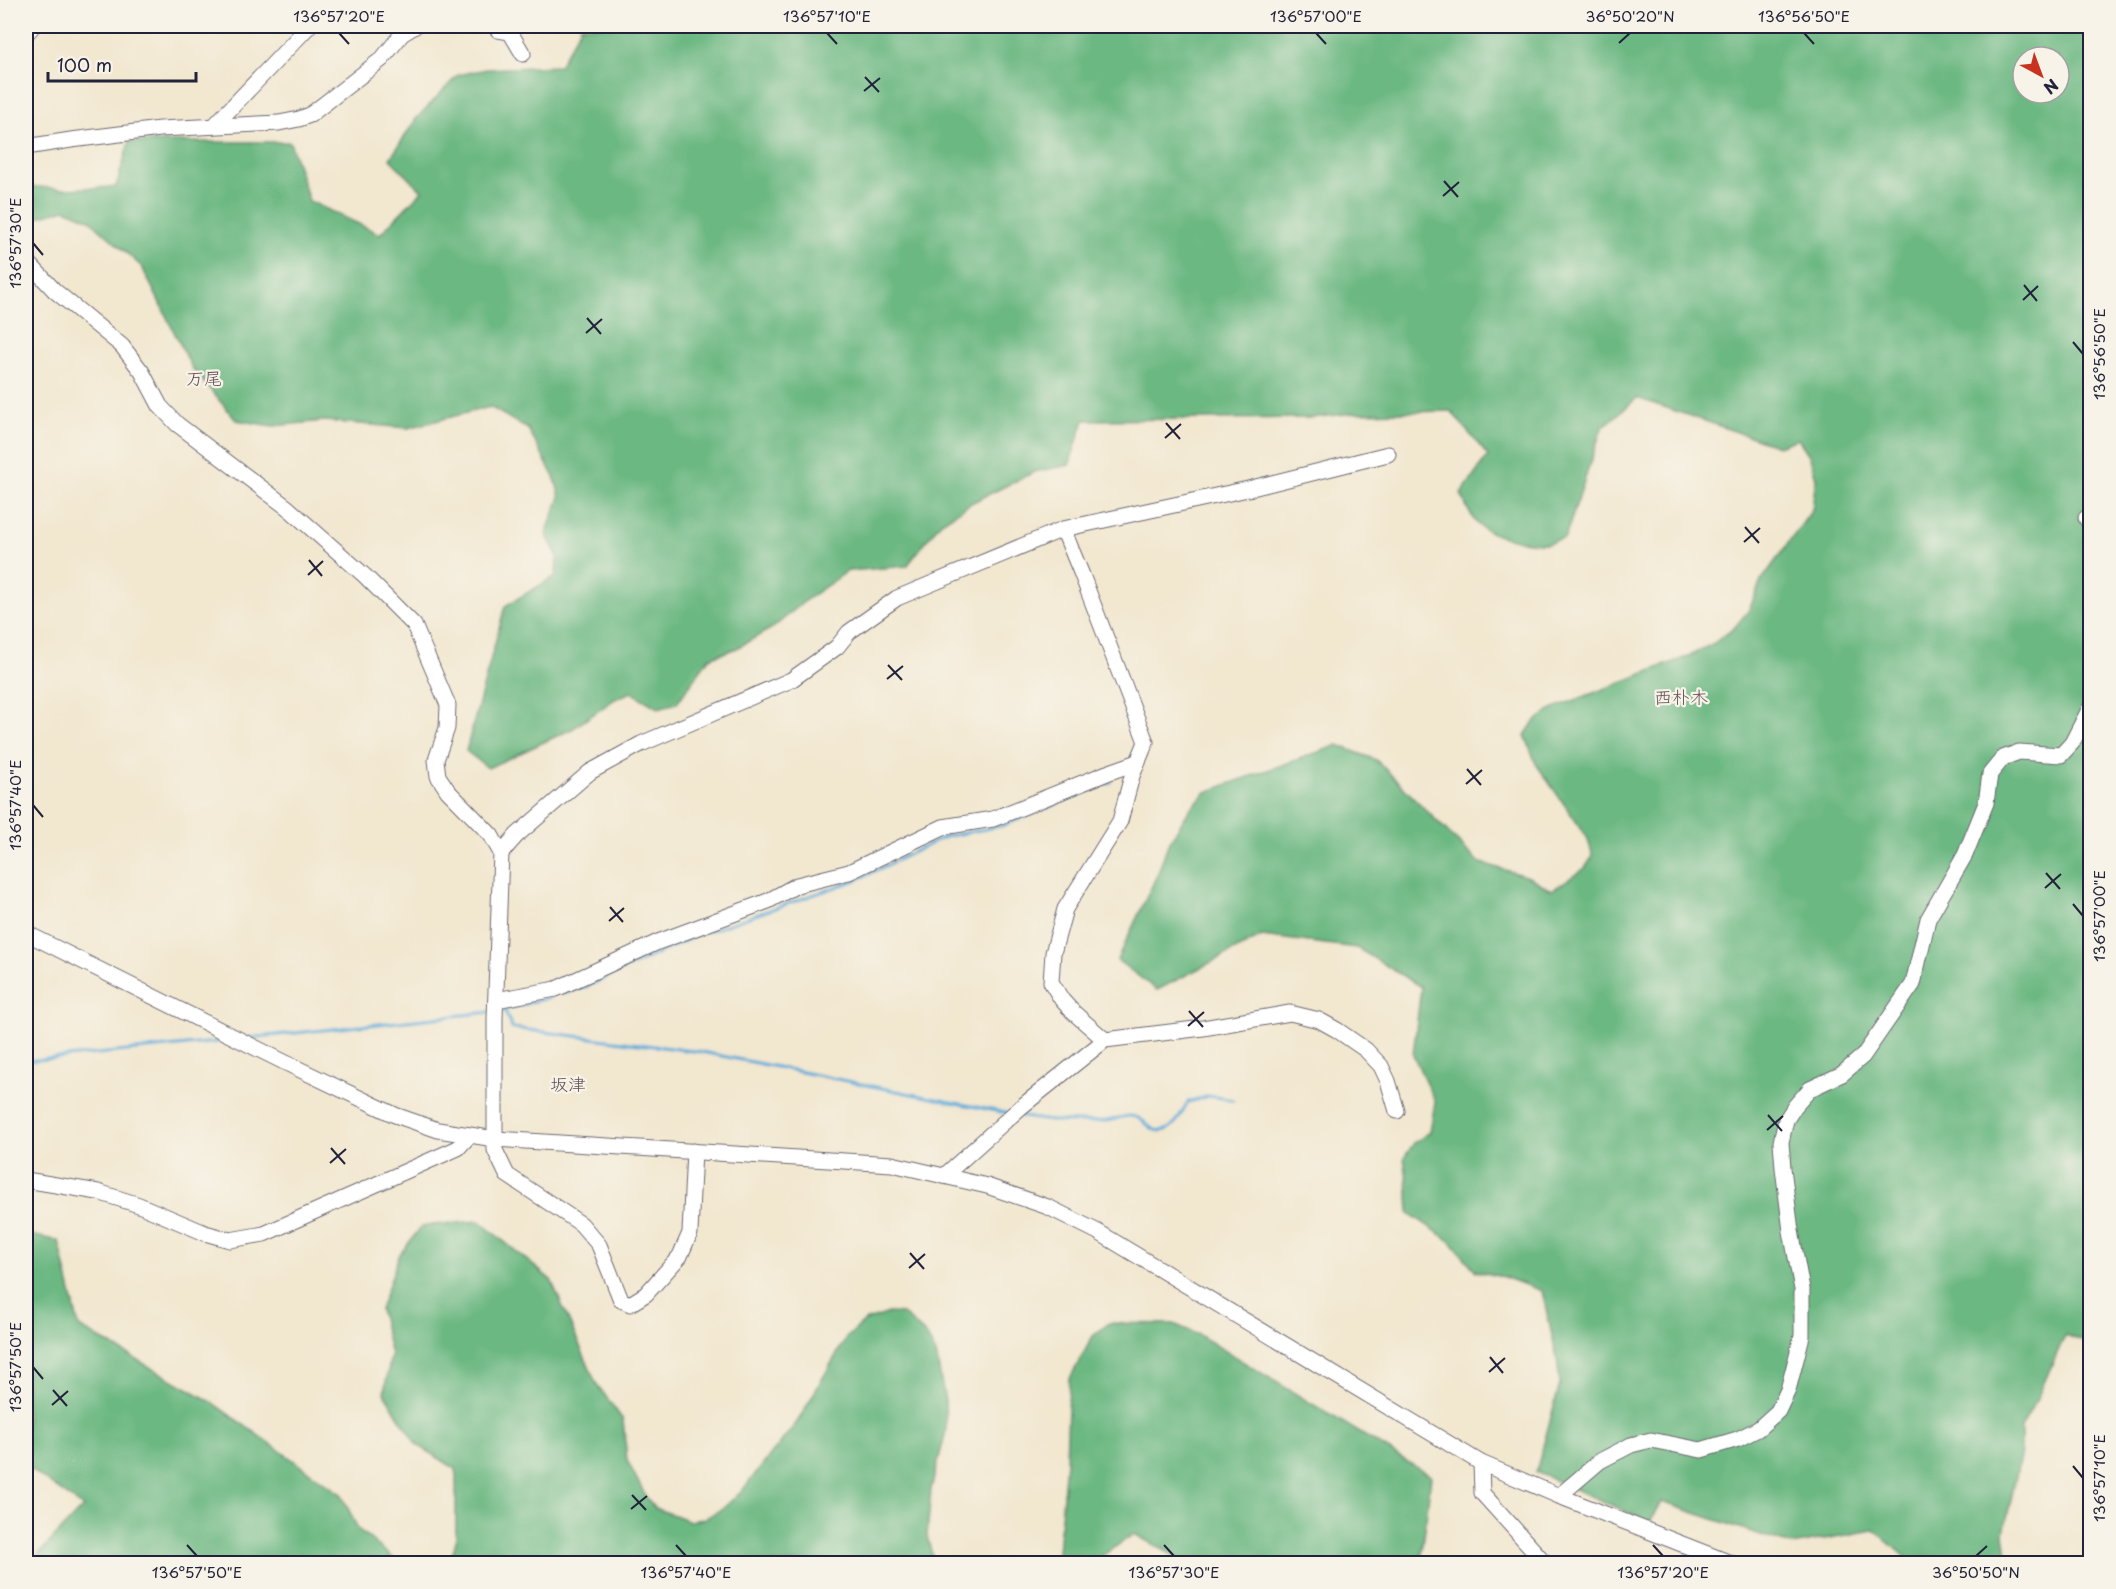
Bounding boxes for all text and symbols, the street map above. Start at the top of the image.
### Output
text: 136°57'20"E [293,4,385,27]
text: 136°57'10"E [783,4,871,27]
text: 136°57'00"E [1270,4,1362,27]
text: 36°50'20"N [1585,4,1675,27]
text: 136°56'50"E [1758,4,1850,27]
scale bar [48,45,196,83]
north arrow [2011,45,2071,105]
text: 100 m [57,51,112,78]
text: N [2039,74,2064,100]
text: 136°57'30"E [3,197,26,289]
text: 136°56'50"E [2087,308,2110,400]
district label: 万尾 [186,364,222,391]
district label: 西朴木 [1654,683,1708,710]
text: 136°57'40"E [3,760,26,850]
text: 136°57'00"E [2087,870,2110,962]
district label: 坂津 [550,1070,586,1097]
text: 136°57'50"E [3,1322,26,1412]
text: 136°57'10"E [2087,1434,2110,1522]
text: 136°57'50"E [152,1560,242,1583]
text: 136°57'40"E [641,1560,731,1583]
text: 136°57'30"E [1128,1560,1220,1583]
text: 136°57'20"E [1617,1560,1709,1583]
text: 36°50'50"N [1932,1560,2020,1583]

